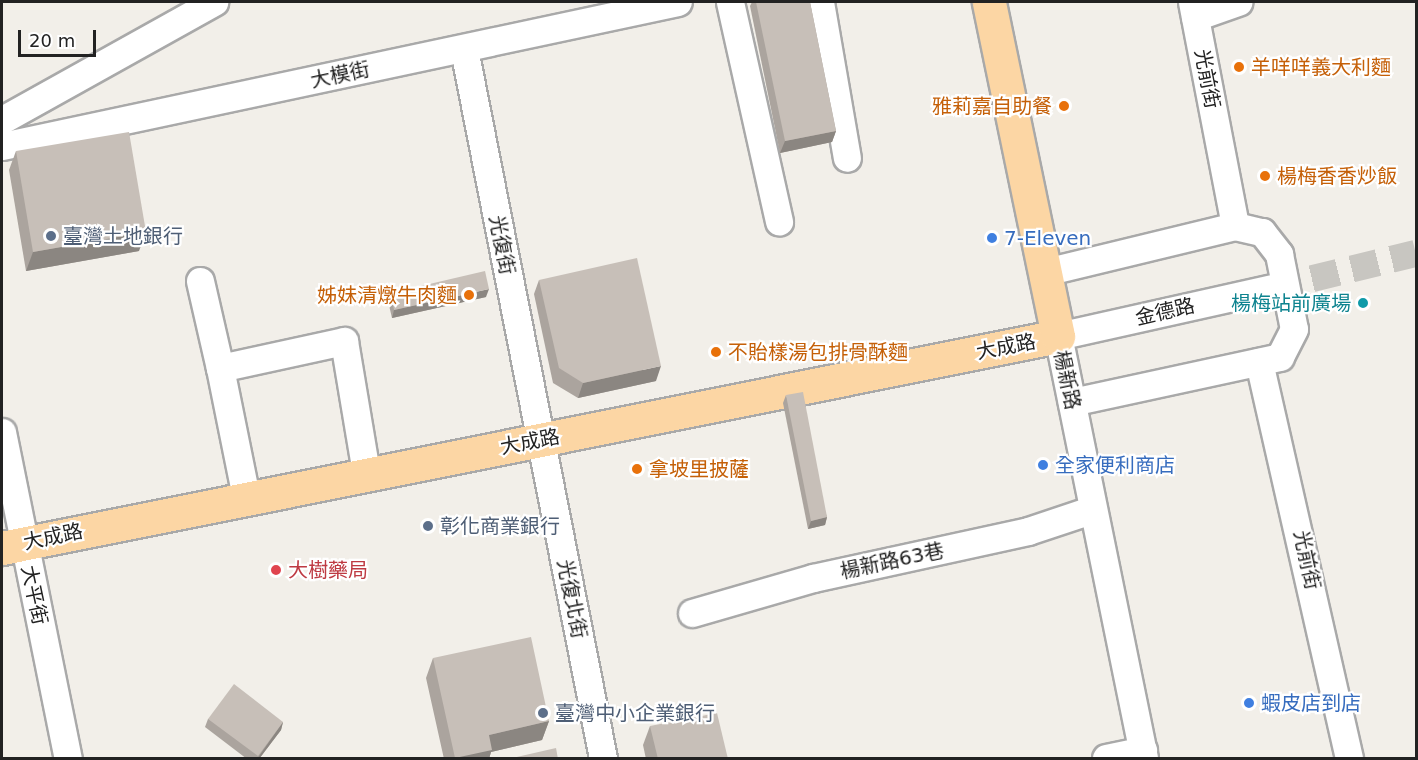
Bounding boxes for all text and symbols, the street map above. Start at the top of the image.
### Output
scale bar [21,18,99,56]
text: 20 m [29,30,75,51]
street label: 光前街 [1189,47,1225,111]
place label: 羊咩咩義大利麵 [1251,55,1391,79]
street label: 大模街 [308,57,372,93]
marker: 羊咩咩義大利麵 [1232,60,1246,74]
place label: 雅莉嘉自助餐 [932,94,1052,118]
marker: 雅莉嘉自助餐 [1057,99,1071,113]
place label: 楊梅香香炒飯 [1277,164,1397,188]
marker: 楊梅香香炒飯 [1258,169,1272,183]
street label: 光復街 [484,213,520,277]
place label: 臺灣土地銀行 [63,224,183,248]
place label: 7-Eleven [1004,226,1091,250]
marker: 臺灣土地銀行 [44,229,58,243]
marker: 7-Eleven [985,231,999,245]
place label: 姊妹清燉牛肉麵 [317,283,457,307]
marker: 姊妹清燉牛肉麵 [462,288,476,302]
place label: 楊梅站前廣場 [1231,291,1351,315]
street label: 金德路 [1133,294,1197,330]
marker: 楊梅站前廣場 [1356,296,1370,310]
street label: 大成路 [974,329,1038,365]
place label: 不貽樣湯包排骨酥麵 [728,340,908,364]
marker: 不貽樣湯包排骨酥麵 [709,345,723,359]
street label: 楊新路 [1049,348,1085,412]
street label: 大成路 [498,424,562,460]
place label: 全家便利商店 [1055,453,1175,477]
place label: 拿坡里披薩 [649,457,749,481]
marker: 全家便利商店 [1036,458,1050,472]
marker: 拿坡里披薩 [630,462,644,476]
place label: 彰化商業銀行 [440,514,560,538]
street label: 大成路 [21,519,85,555]
marker: 彰化商業銀行 [421,519,435,533]
street label: 光前街 [1289,528,1325,592]
street label: 楊新路63巷 [838,538,946,584]
street label: 光復北街 [553,557,591,641]
place label: 大樹藥局 [288,558,368,582]
street label: 大平街 [16,563,52,627]
marker: 大樹藥局 [269,563,283,577]
place label: 蝦皮店到店 [1261,691,1361,715]
marker: 蝦皮店到店 [1242,696,1256,710]
place label: 臺灣中小企業銀行 [555,701,715,725]
marker: 臺灣中小企業銀行 [536,706,550,720]

